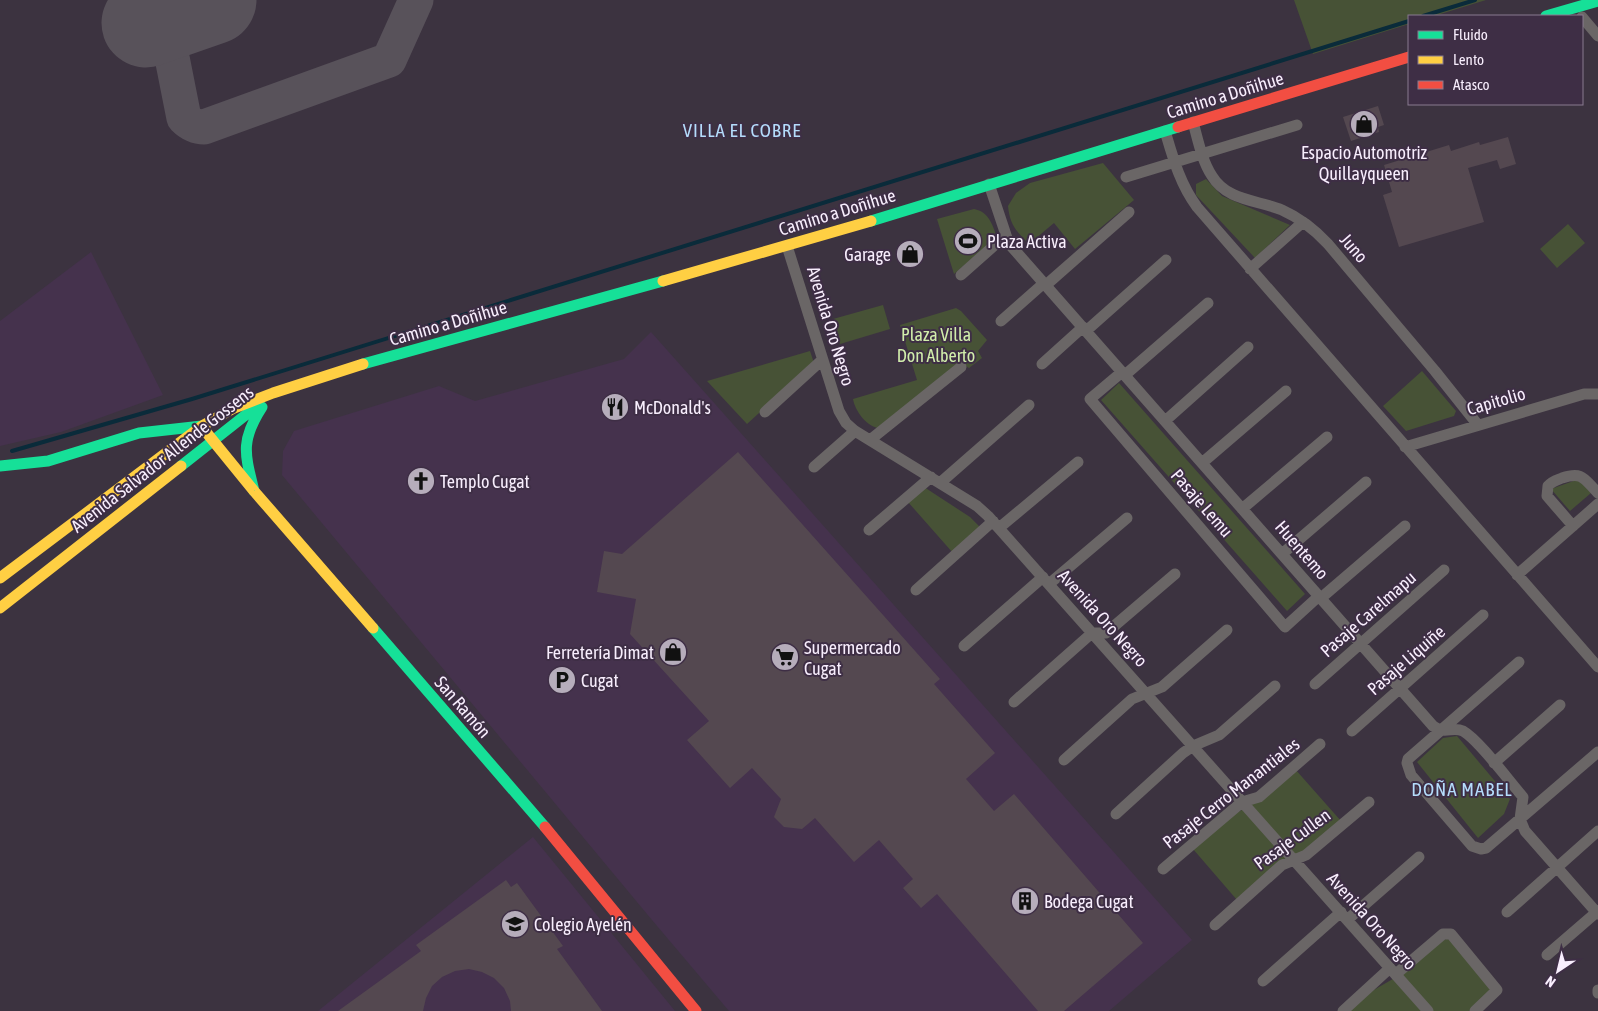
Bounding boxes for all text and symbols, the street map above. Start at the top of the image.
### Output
legend [1408,15,1583,105]
text: Fluido [1453,26,1488,43]
text: Lento [1453,51,1484,68]
street label: Camino a Doñihue [1164,67,1286,123]
text: Atasco [1453,76,1490,93]
shop icon: Espacio Automotriz Quillayqueen [1349,109,1379,139]
district label: VILLA EL COBRE [683,119,801,141]
place label: Espacio Automotriz Quillayqueen [1301,142,1428,184]
street label: Camino a Doñihue [776,184,898,240]
sports icon: Plaza Activa [953,226,983,256]
street label: Juno [1336,229,1372,267]
place label: Plaza Activa [987,231,1067,252]
shop icon: Garage [895,239,925,269]
place label: Garage [844,244,891,265]
street label: Avenida Oro Negro [803,264,859,388]
street label: Camino a Doñihue [387,296,509,350]
park label: Plaza Villa Don Alberto [897,324,975,366]
street label: Avenida Salvador Allende Gossens [67,381,257,537]
street label: Capitolio [1464,383,1528,419]
restaurant icon: McDonald's [600,392,630,422]
place label: McDonald's [634,397,711,418]
street label: Pasaje Lemu [1167,465,1237,541]
church icon: Templo Cugat [406,466,436,496]
place label: Templo Cugat [440,471,530,492]
street label: Huentemo [1271,516,1333,584]
street label: Avenida Oro Negro [1054,565,1152,671]
street label: Pasaje Carelmapu [1316,567,1420,661]
street label: Pasaje Liquiñe [1363,621,1449,699]
shop icon: Ferretería Dimat [658,637,688,667]
place label: Supermercado Cugat [804,637,901,679]
place label: Ferretería Dimat [546,642,654,663]
supermarket icon: Supermercado Cugat [770,642,800,672]
parking icon: Cugat [547,665,577,695]
place label: Cugat [581,670,619,691]
street label: San Ramón [431,672,495,742]
street label: Pasaje Cerro Manantiales [1159,733,1303,853]
district label: DOÑA MABEL [1411,778,1513,800]
street label: Pasaje Cullen [1250,804,1334,874]
street label: Avenida Oro Negro [1323,868,1421,974]
building icon: Bodega Cugat [1010,886,1040,916]
place label: Bodega Cugat [1044,891,1134,912]
school or university icon: Colegio Ayelén [500,909,530,939]
place label: Colegio Ayelén [534,914,632,935]
north arrow [1533,946,1583,996]
text: N [1543,973,1559,991]

